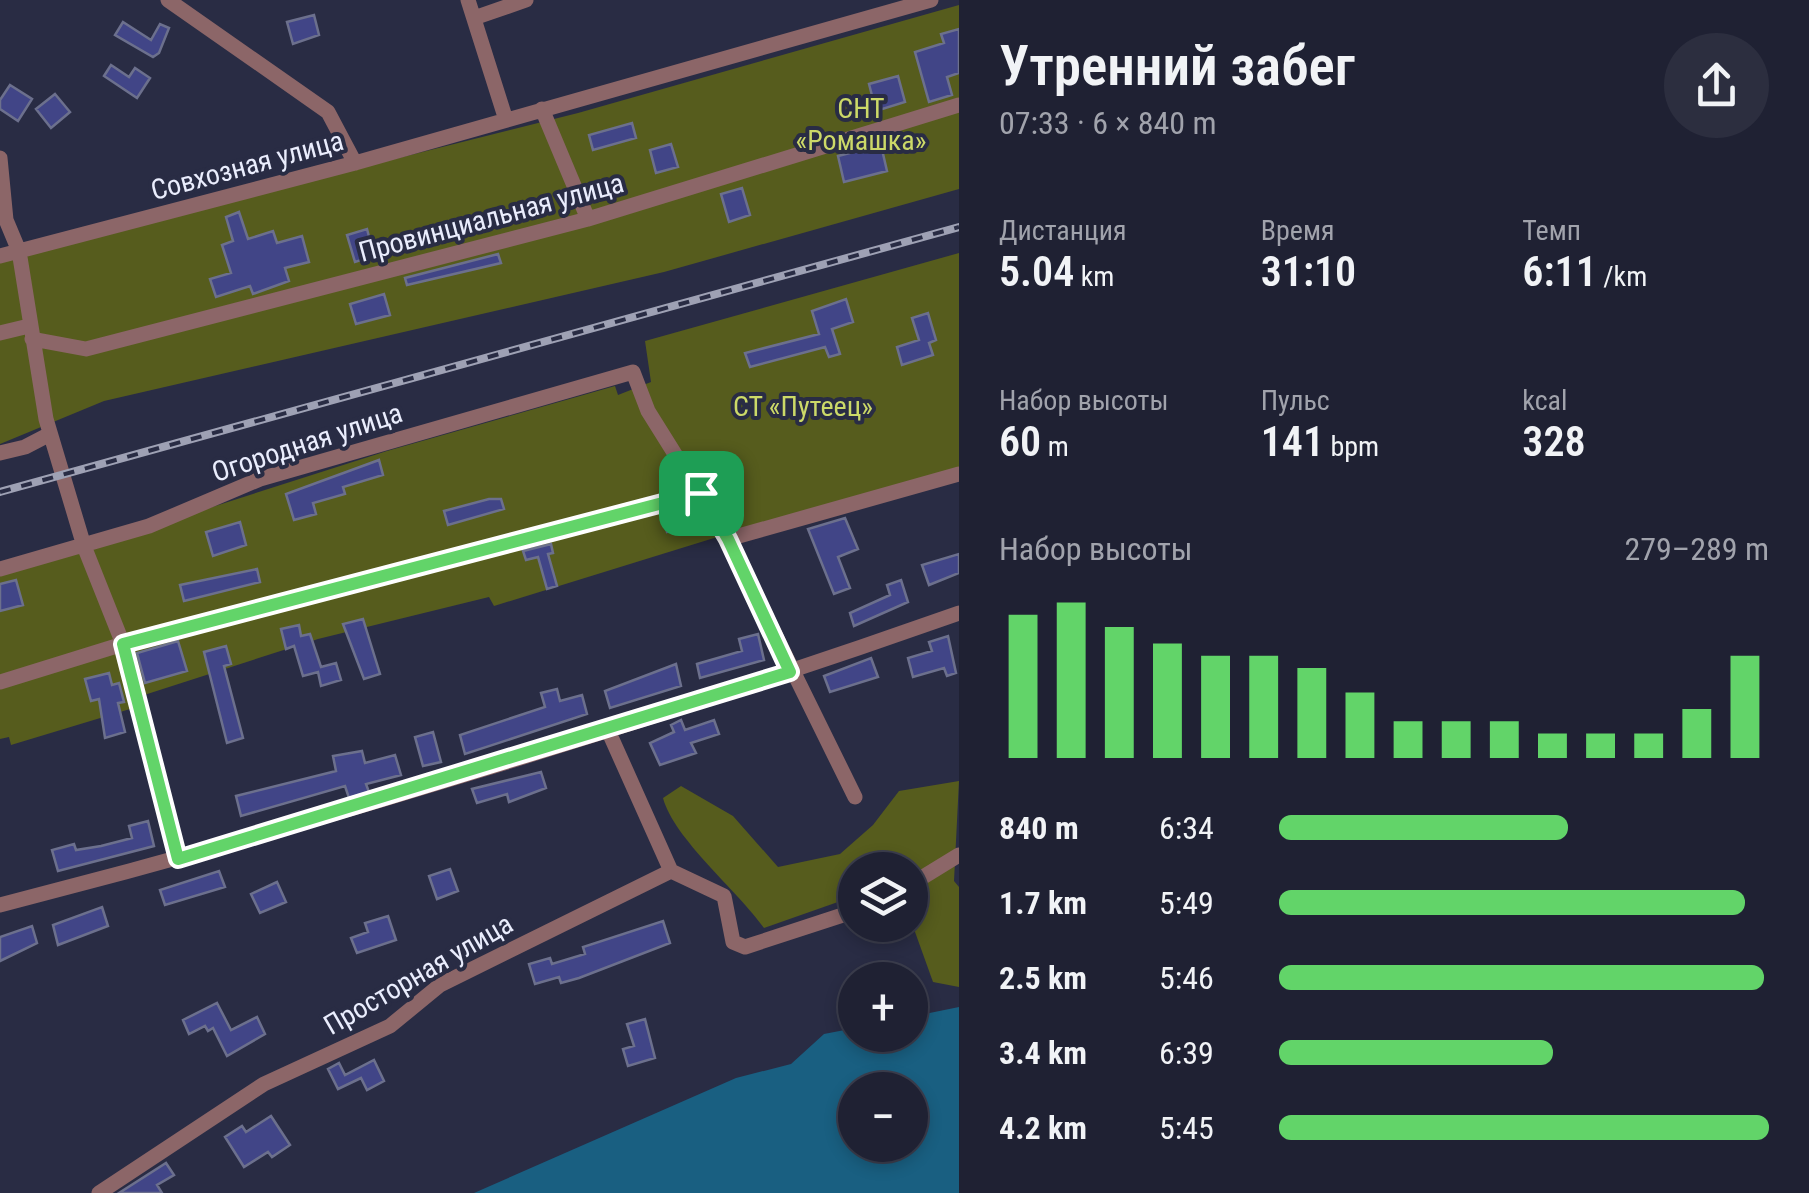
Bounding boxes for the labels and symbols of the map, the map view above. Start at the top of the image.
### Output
park label: СНТ «Ромашка» [796,92,926,157]
street label: Совхозная улица [147,124,347,207]
street label: Провинциальная улица [355,166,627,269]
park label: СТ «Путеец» [733,390,873,423]
street label: Огородная улица [208,396,407,489]
pin [659,451,744,536]
street label: Просторная улица [318,907,519,1042]

